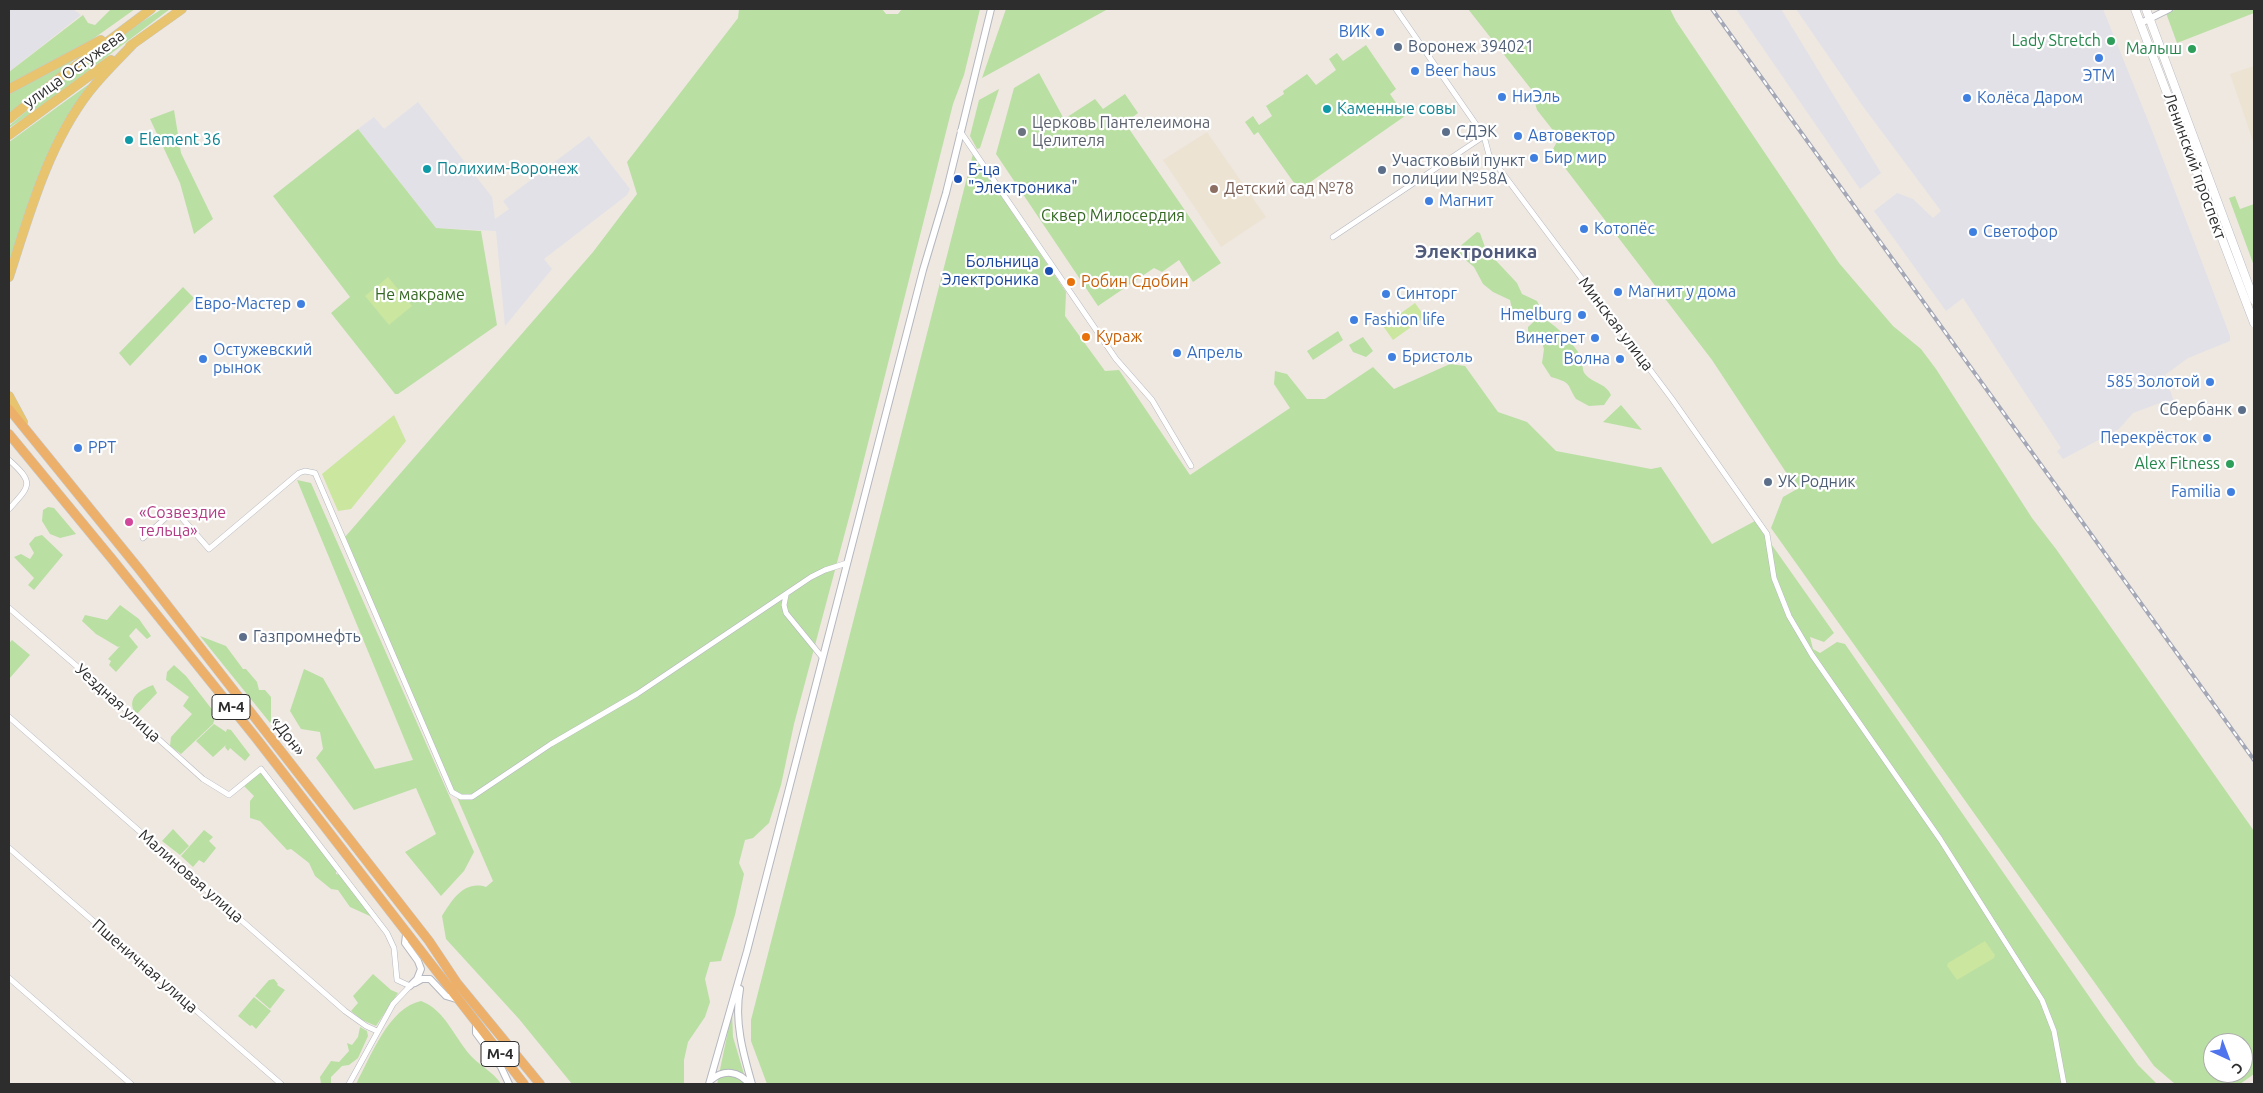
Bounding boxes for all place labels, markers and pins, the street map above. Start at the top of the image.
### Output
place label: ВИК [1339,22,1370,42]
marker: ВИК [1374,26,1386,38]
place label: Lady Stretch [2011,31,2101,51]
marker: Lady Stretch [2105,35,2117,47]
place label: Воронеж 394021 [1408,37,1534,57]
place label: Малыш [2126,39,2182,59]
marker: Воронеж 394021 [1392,41,1404,53]
marker: Малыш [2186,43,2198,55]
marker: ЭТМ [2093,52,2105,64]
place label: Beer haus [1425,61,1496,81]
marker: Beer haus [1409,65,1421,77]
place label: ЭТМ [2083,66,2115,86]
place label: НиЭль [1512,87,1560,107]
place label: Колёса Даром [1977,88,2083,108]
marker: НиЭль [1496,91,1508,103]
marker: Колёса Даром [1961,92,1973,104]
place label: Каменные совы [1337,99,1456,119]
marker: Каменные совы [1321,103,1333,115]
place label: Церковь Пантелеимона Целителя [1032,113,1210,151]
place label: СДЭК [1456,122,1497,142]
marker: Церковь Пантелеимона Целителя [1016,126,1028,138]
marker: СДЭК [1440,126,1452,138]
place label: Автовектор [1528,126,1615,146]
place label: Element 36 [139,130,221,150]
marker: Автовектор [1512,130,1524,142]
marker: Element 36 [123,134,135,146]
place label: Бир мир [1544,148,1607,168]
place label: Участковый пункт полиции №58А [1392,151,1525,189]
marker: Бир мир [1528,152,1540,164]
place label: Полихим-Воронеж [437,159,578,179]
place label: Б-ца "Электроника" [968,160,1078,198]
marker: Полихим-Воронеж [421,163,433,175]
marker: Участковый пункт полиции №58А [1376,164,1388,176]
marker: Б-ца "Электроника" [952,173,964,185]
place label: Детский сад №78 [1224,179,1354,199]
marker: Детский сад №78 [1208,183,1220,195]
place label: Магнит [1439,191,1493,211]
marker: Магнит [1423,195,1435,207]
place label: Котопёс [1594,219,1655,239]
place label: Светофор [1983,222,2058,242]
marker: Котопёс [1578,223,1590,235]
marker: Светофор [1967,226,1979,238]
place label: Больница Электроника [942,252,1039,290]
marker: Больница Электроника [1043,265,1055,277]
place label: Робин Сдобин [1081,272,1189,292]
marker: Робин Сдобин [1065,276,1077,288]
place label: Магнит у дома [1628,282,1736,302]
place label: Синторг [1396,284,1457,304]
marker: Магнит у дома [1612,286,1624,298]
marker: Синторг [1380,288,1392,300]
place label: Евро-Мастер [195,294,291,314]
marker: Евро-Мастер [295,298,307,310]
place label: Hmelburg [1500,305,1572,325]
marker: Hmelburg [1576,309,1588,321]
place label: Fashion life [1364,310,1445,330]
marker: Fashion life [1348,314,1360,326]
place label: Кураж [1096,327,1142,347]
place label: Винегрет [1515,328,1585,348]
marker: Кураж [1080,331,1092,343]
marker: Винегрет [1589,332,1601,344]
place label: Остужевский рынок [213,340,312,378]
place label: Апрель [1187,343,1242,363]
marker: Апрель [1171,347,1183,359]
place label: Бристоль [1402,347,1472,367]
place label: Волна [1564,349,1610,369]
marker: Бристоль [1386,351,1398,363]
marker: Остужевский рынок [197,353,209,365]
marker: Волна [1614,353,1626,365]
place label: 585 Золотой [2106,372,2200,392]
marker: 585 Золотой [2204,376,2216,388]
place label: Сбербанк [2159,400,2232,420]
marker: Сбербанк [2236,404,2248,416]
place label: Перекрёсток [2100,428,2197,448]
marker: Перекрёсток [2201,432,2213,444]
place label: РРТ [88,438,116,458]
marker: РРТ [72,442,84,454]
place label: Alex Fitness [2134,454,2220,474]
marker: Alex Fitness [2224,458,2236,470]
place label: УК Родник [1778,472,1856,492]
marker: УК Родник [1762,476,1774,488]
place label: Familia [2171,482,2221,502]
marker: Familia [2225,486,2237,498]
place label: «Созвездие тельца» [139,503,226,541]
marker: «Созвездие тельца» [123,516,135,528]
place label: Газпромнефть [253,627,361,647]
marker: Газпромнефть [237,631,249,643]

